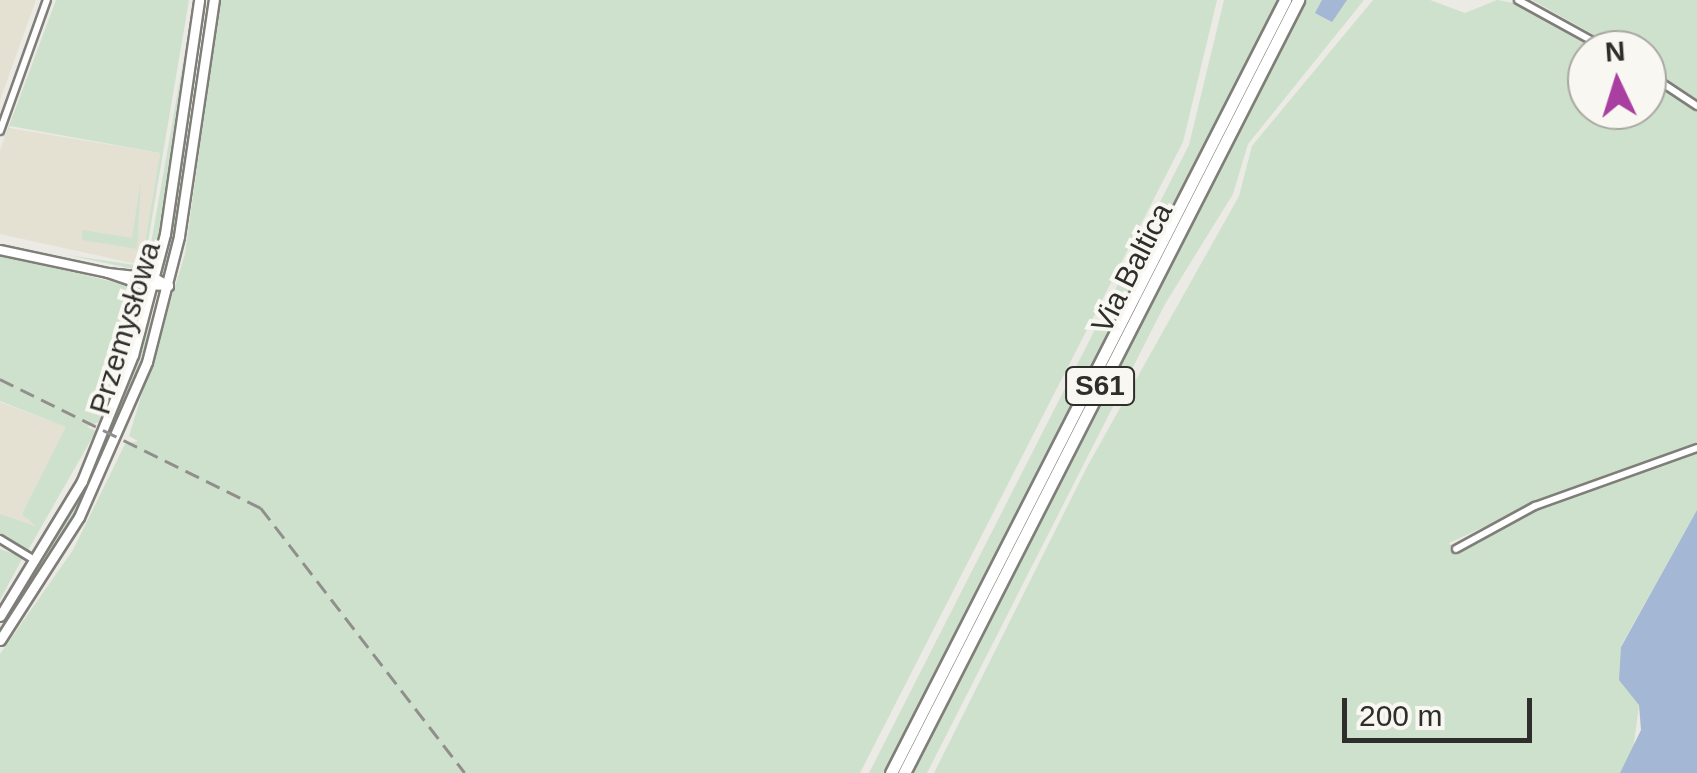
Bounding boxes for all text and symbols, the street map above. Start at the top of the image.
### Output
north arrow [1567,30,1667,130]
text: N [1604,35,1626,68]
street label: Via Baltica [1084,197,1180,339]
street label: Przemysłowa [82,237,168,419]
road number: S61 [1065,363,1135,409]
scale bar [1347,678,1537,740]
text: 200 m [1359,699,1442,732]

